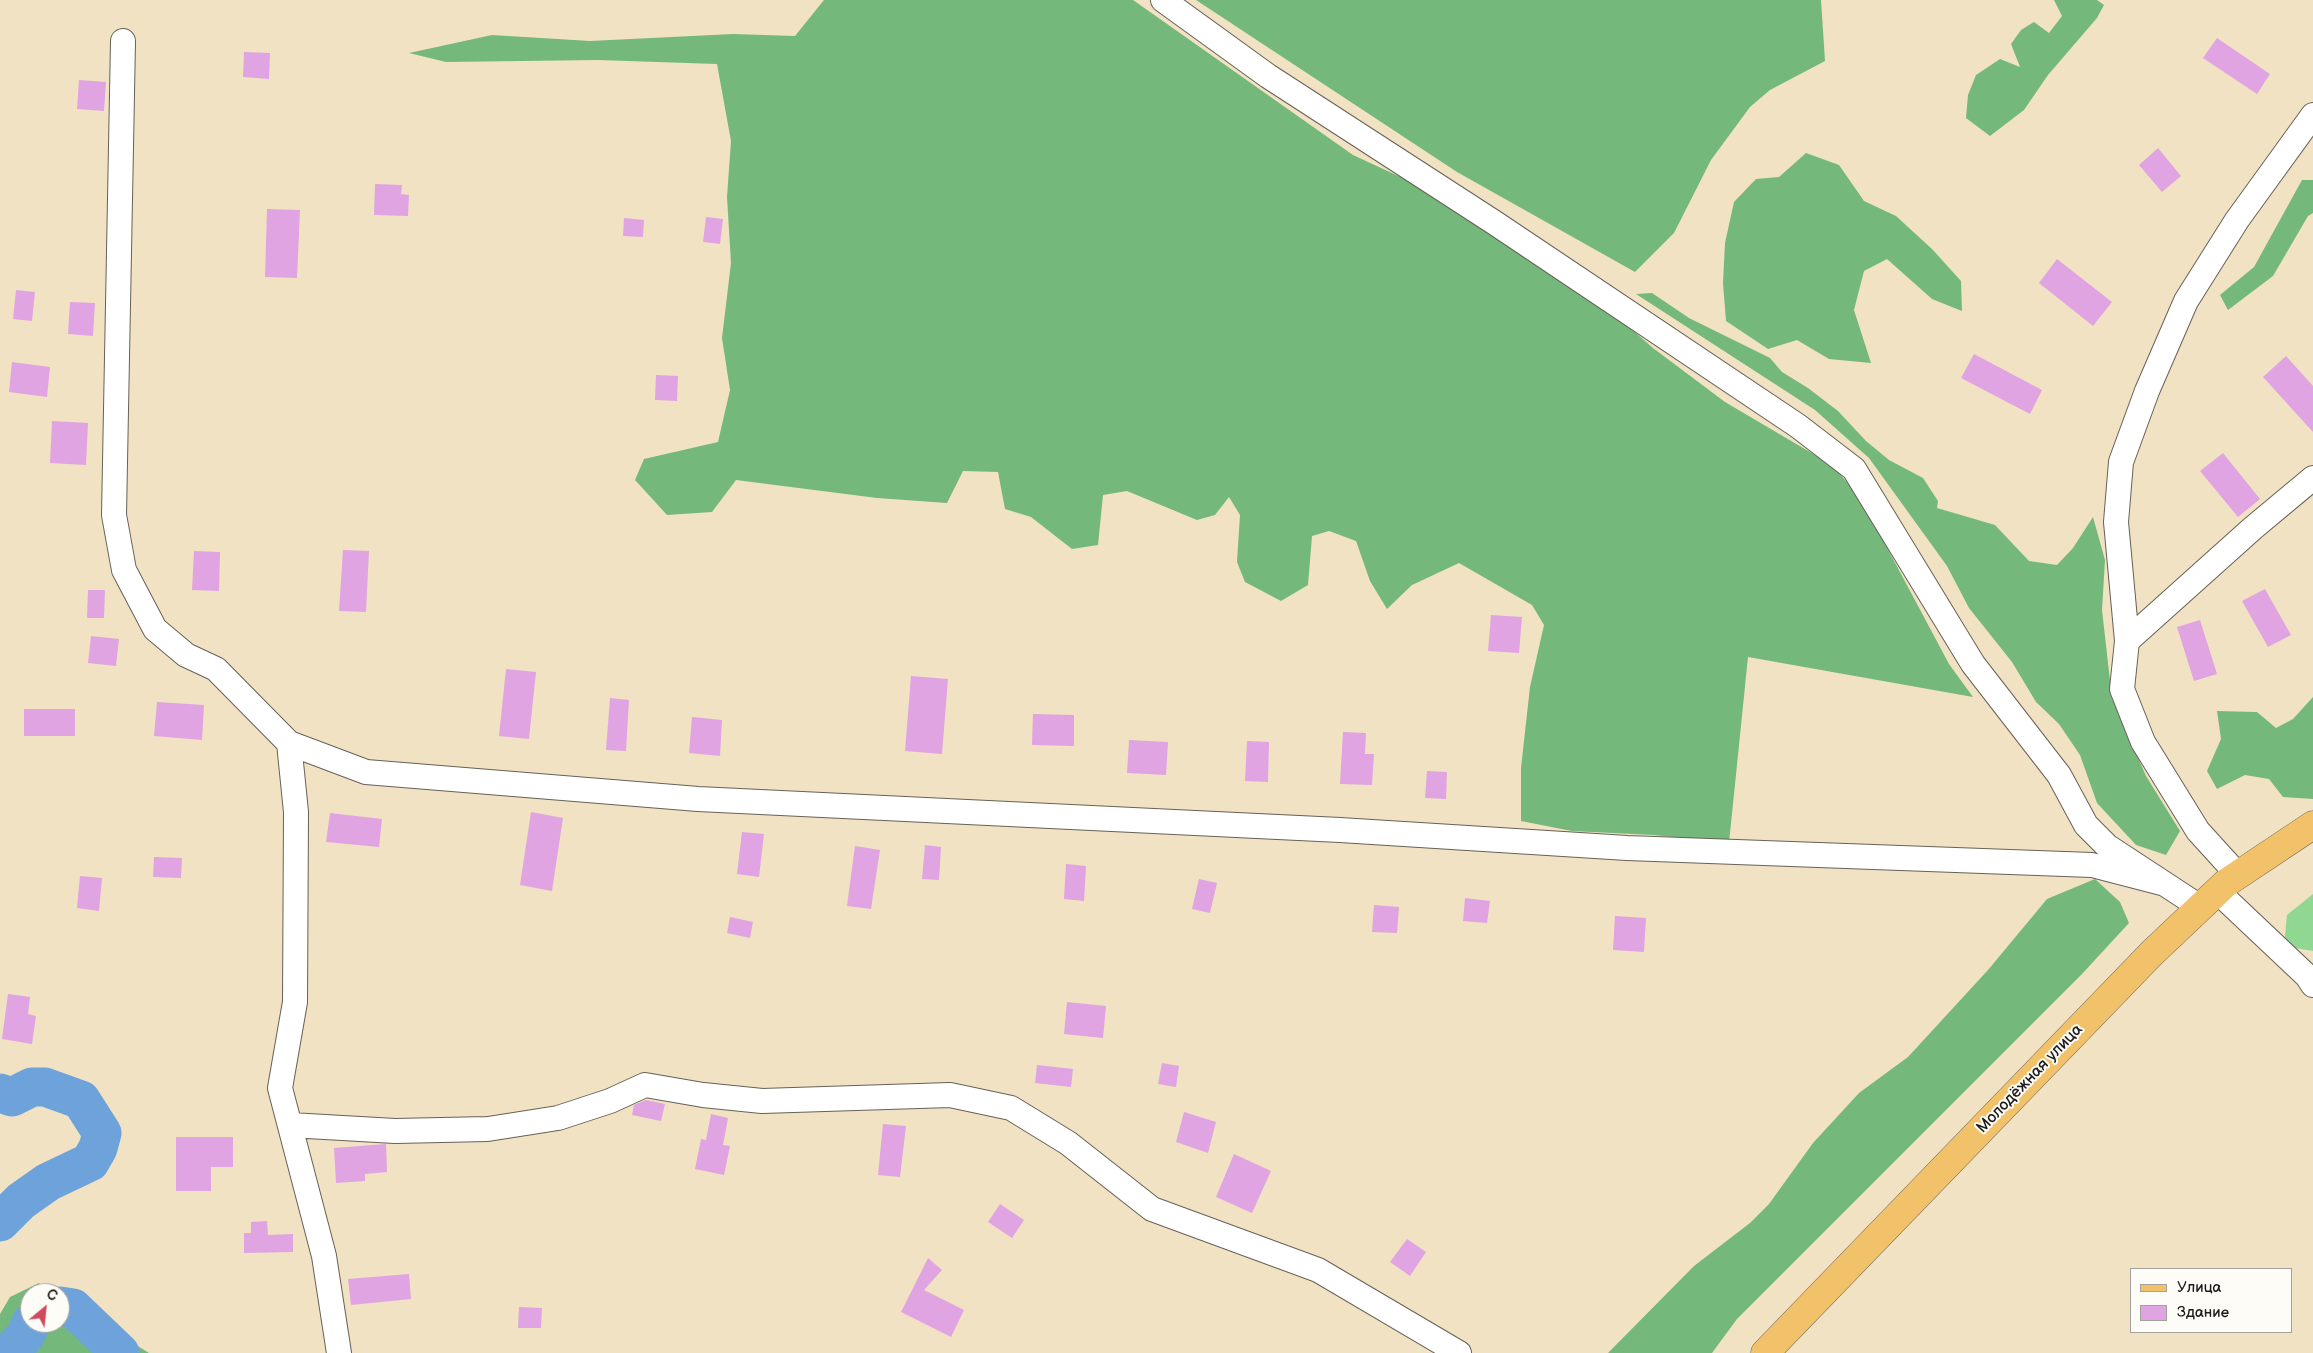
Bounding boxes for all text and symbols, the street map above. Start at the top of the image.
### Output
street label: Молодёжная улица [1973,1020,2087,1138]
legend [2130,1268,2293,1333]
text: Улица [2177,1278,2221,1297]
north arrow [20,1283,70,1333]
text: С [44,1285,60,1305]
text: Здание [2177,1303,2229,1322]

